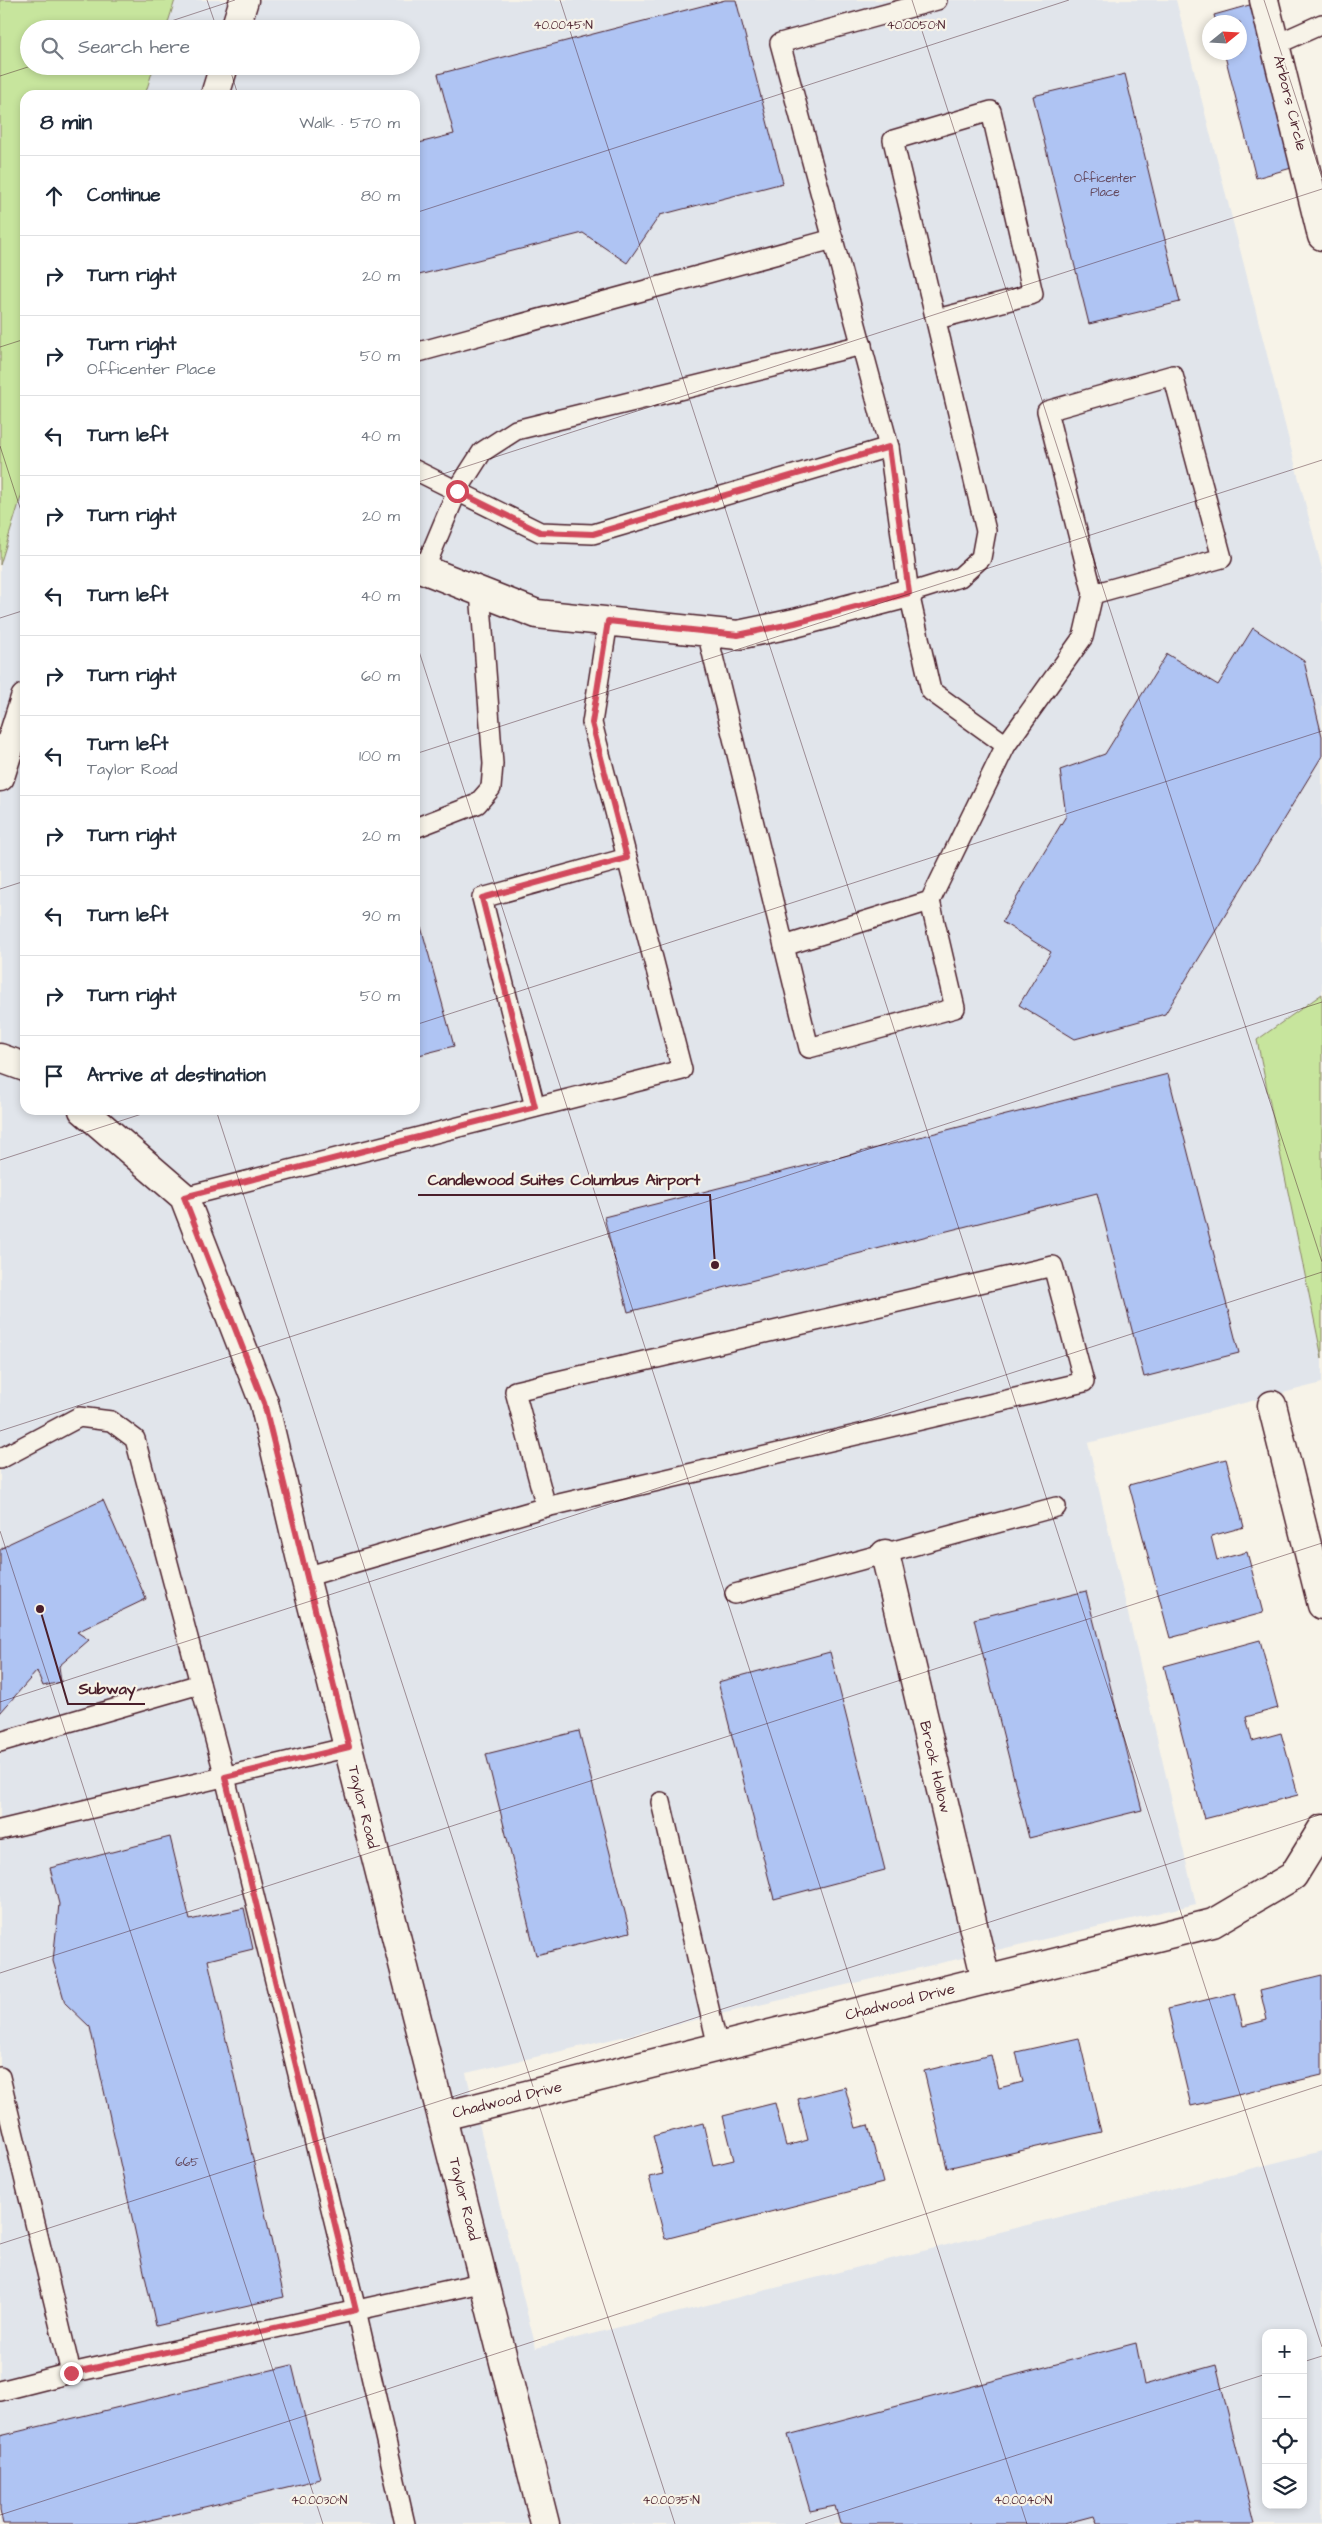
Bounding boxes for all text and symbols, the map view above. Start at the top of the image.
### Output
north arrow [1202,15,1247,60]
text: 40.0045°N [533,17,593,34]
text: 40.0050°N [887,17,946,34]
search box [20,20,420,75]
icon: search [38,34,66,62]
text: Search here [78,34,190,61]
street label: Arbors Circle [1268,53,1312,153]
text: 8 min [40,108,92,137]
text: Walk · 570 m [299,112,400,134]
house number: Officenter Place [1074,170,1136,201]
icon: ahead [40,182,68,210]
text: Continue [87,182,161,209]
text: 80 m [361,185,400,207]
icon: right [40,262,68,290]
text: Turn right [87,262,176,289]
text: 20 m [362,265,400,287]
text: Turn right [87,331,176,358]
icon: right [40,342,68,370]
text: 50 m [360,345,400,367]
text: Officenter Place [87,358,216,380]
icon: left [40,422,68,450]
text: Turn left [87,422,168,449]
text: 40 m [360,425,400,447]
route start [446,480,469,503]
icon: right [40,502,68,530]
text: Turn right [87,502,176,529]
text: 20 m [362,505,400,527]
icon: left [40,582,68,610]
text: Turn left [87,582,168,609]
text: 40 m [360,585,400,607]
icon: right [40,662,68,690]
text: Turn right [87,662,176,689]
text: 60 m [361,665,400,687]
text: Turn left [87,731,168,758]
icon: left [40,742,68,770]
text: 100 m [359,745,400,767]
text: Taylor Road [87,758,177,780]
icon: right [40,822,68,850]
text: Turn right [87,822,176,849]
text: 20 m [362,825,400,847]
icon: left [40,902,68,930]
text: Turn left [87,902,168,929]
text: 90 m [362,905,400,927]
icon: right [40,982,68,1010]
text: Turn right [87,982,176,1009]
text: 50 m [360,985,400,1007]
icon: arrive [40,1062,68,1090]
text: Arrive at destination [87,1062,266,1089]
callout: Candlewood Suites Columbus Airport [418,1164,710,1195]
text: Candlewood Suites Columbus Airport [428,1169,701,1191]
callout: Subway [68,1673,145,1704]
text: Subway [77,1678,136,1701]
street label: Brook Hollow [914,1719,956,1815]
street label: Taylor Road [342,1763,384,1851]
street label: Chadwood Drive [843,1978,957,2026]
street label: Chadwood Drive [450,2076,564,2124]
house number: 665 [175,2154,199,2171]
street label: Taylor Road [443,2155,485,2243]
map controls [1262,2329,1307,2509]
button: + [1262,2329,1307,2374]
route end [60,2362,83,2385]
button: − [1262,2374,1307,2419]
button: locate [1262,2419,1307,2464]
button: layers [1262,2464,1307,2509]
text: 40.0030°N [291,2492,348,2509]
text: 40.0035°N [642,2492,700,2509]
text: 40.0040°N [994,2492,1053,2509]

